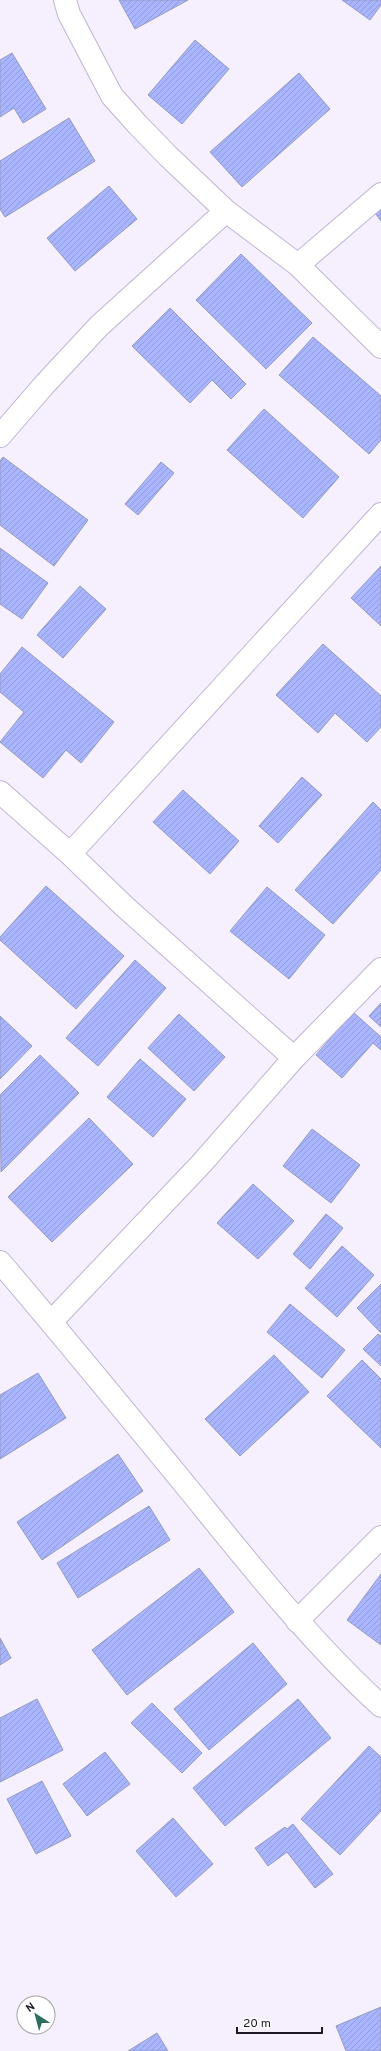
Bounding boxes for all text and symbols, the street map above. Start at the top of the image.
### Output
north arrow [16,1995,56,2035]
text: N [23,2000,38,2016]
scale bar [237,2009,322,2035]
text: 20 m [243,2016,271,2032]

